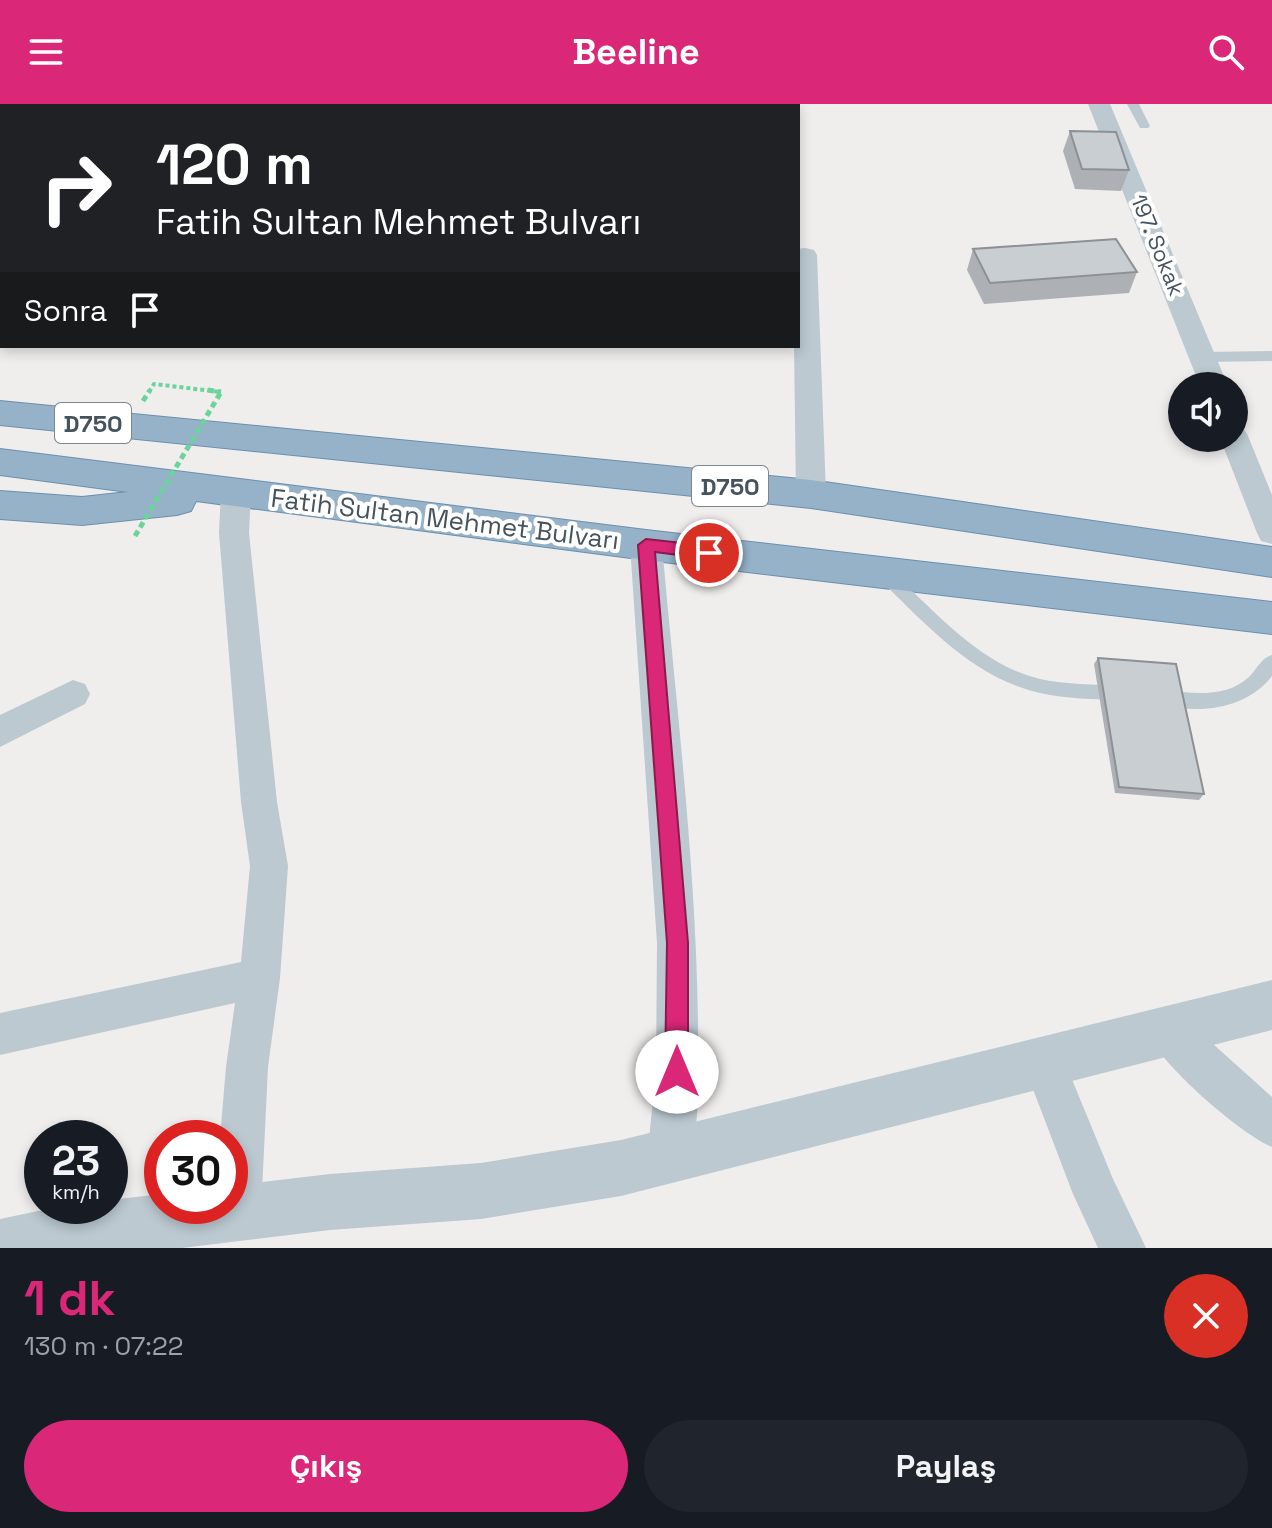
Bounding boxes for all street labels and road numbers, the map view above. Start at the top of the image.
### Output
street label: 197. Sokak [1125,190,1191,300]
road number: D750 [55,403,131,443]
road number: D750 [692,466,768,506]
street label: Fatih Sultan Mehmet Bulvarı [269,481,621,557]

